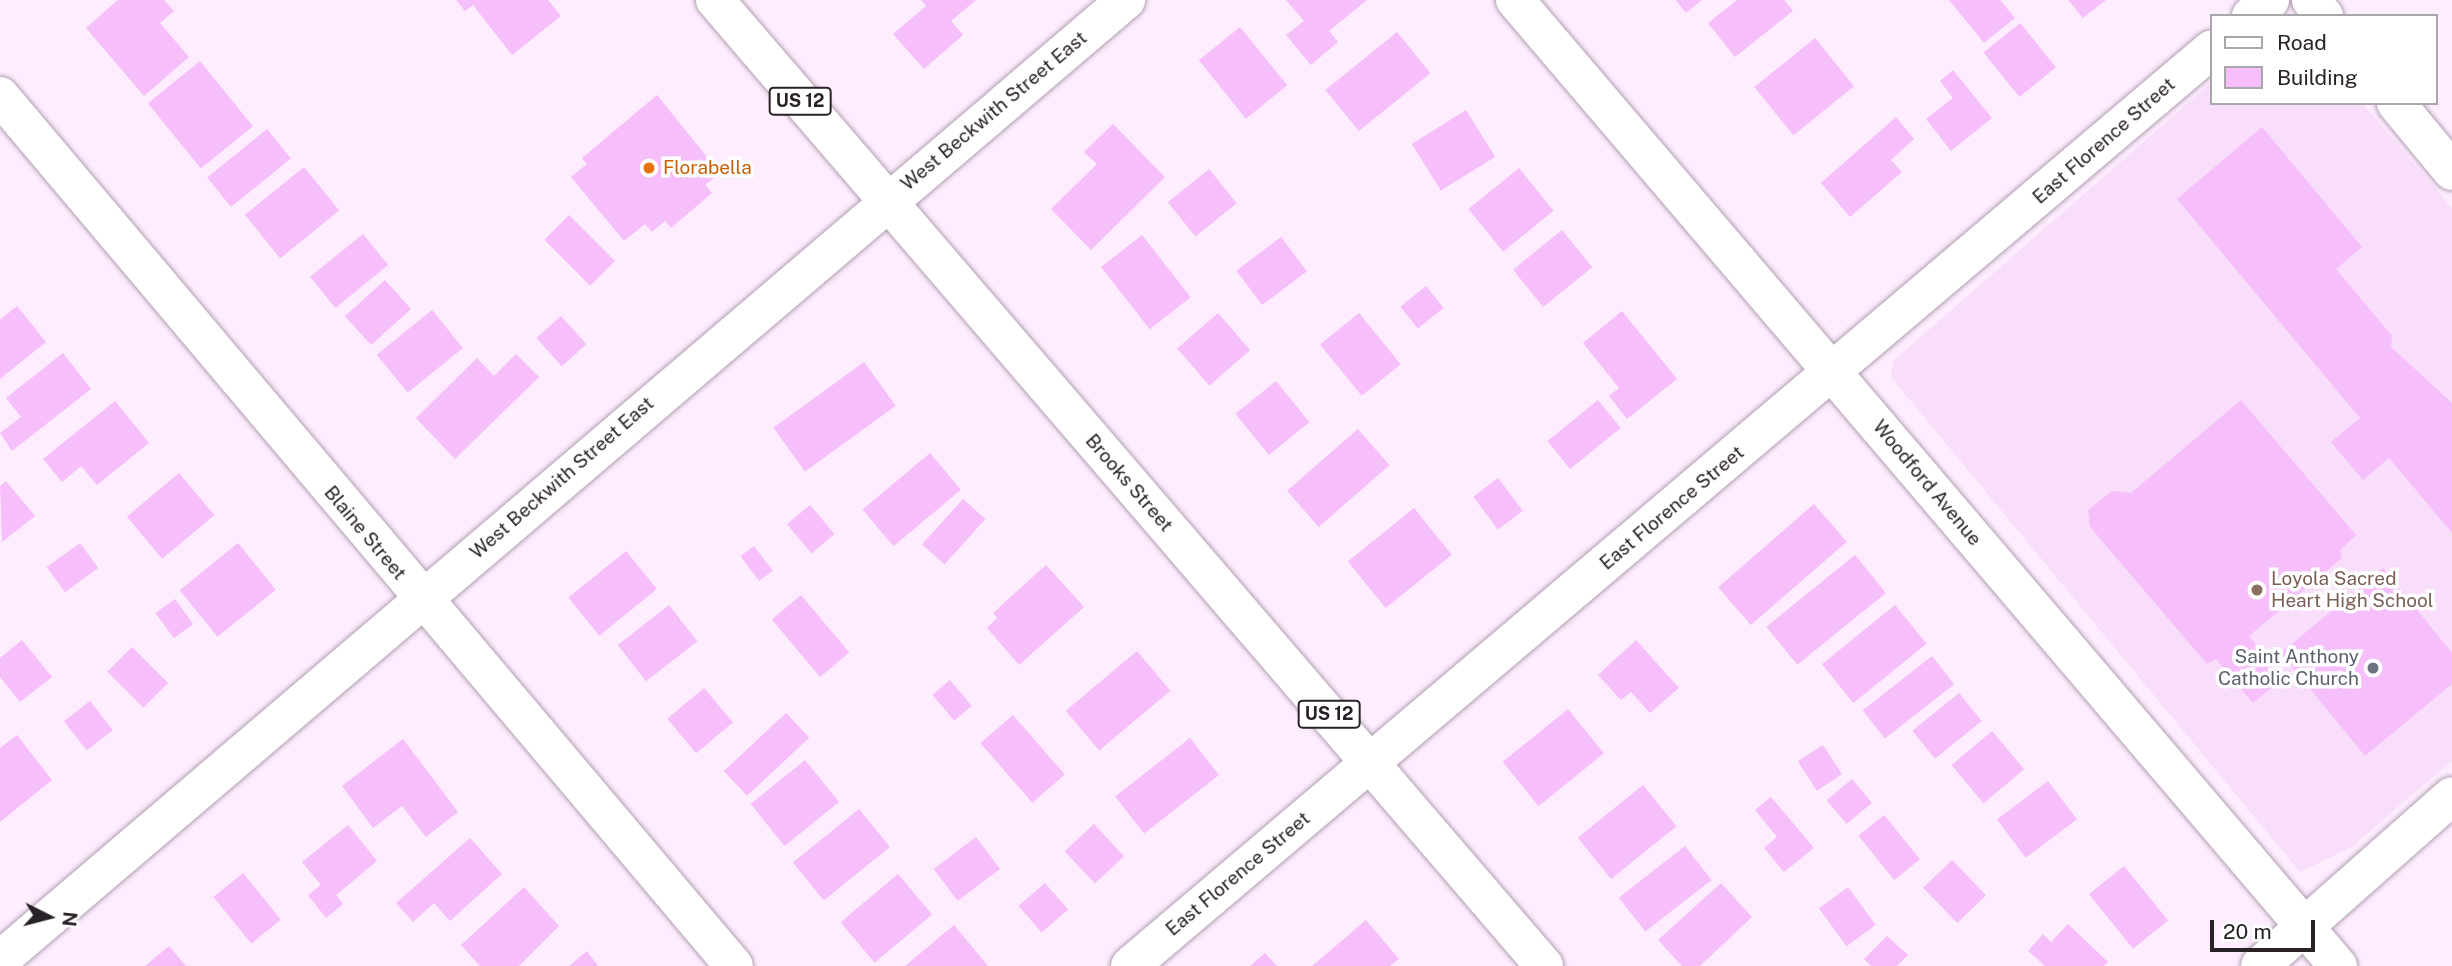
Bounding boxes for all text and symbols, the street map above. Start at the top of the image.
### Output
legend [2210,14,2438,105]
street label: West Beckwith Street East [896,27,1092,195]
text: Road [2277,30,2327,55]
text: Building [2277,65,2358,90]
street label: East Florence Street [2028,73,2180,209]
road number: US 12 [768,86,832,116]
place label: Florabella [663,157,752,179]
marker: Florabella [641,160,657,176]
street label: West Beckwith Street East [466,392,658,564]
street label: Woodford Avenue [1868,416,1986,550]
street label: Brooks Street [1080,430,1178,536]
street label: East Florence Street [1595,441,1749,575]
street label: Blaine Street [319,481,411,585]
place label: Loyola Sacred Heart High School [2271,568,2433,612]
marker: Loyola Sacred Heart High School [2249,582,2265,598]
place label: Saint Anthony Catholic Church [2218,646,2359,690]
marker: Saint Anthony Catholic Church [2365,660,2381,676]
road number: US 12 [1298,700,1360,728]
street label: East Florence Street [1161,807,1315,941]
north arrow [14,882,84,952]
scale bar [2214,906,2319,950]
text: N [58,911,82,928]
text: 20 m [2223,919,2272,944]

